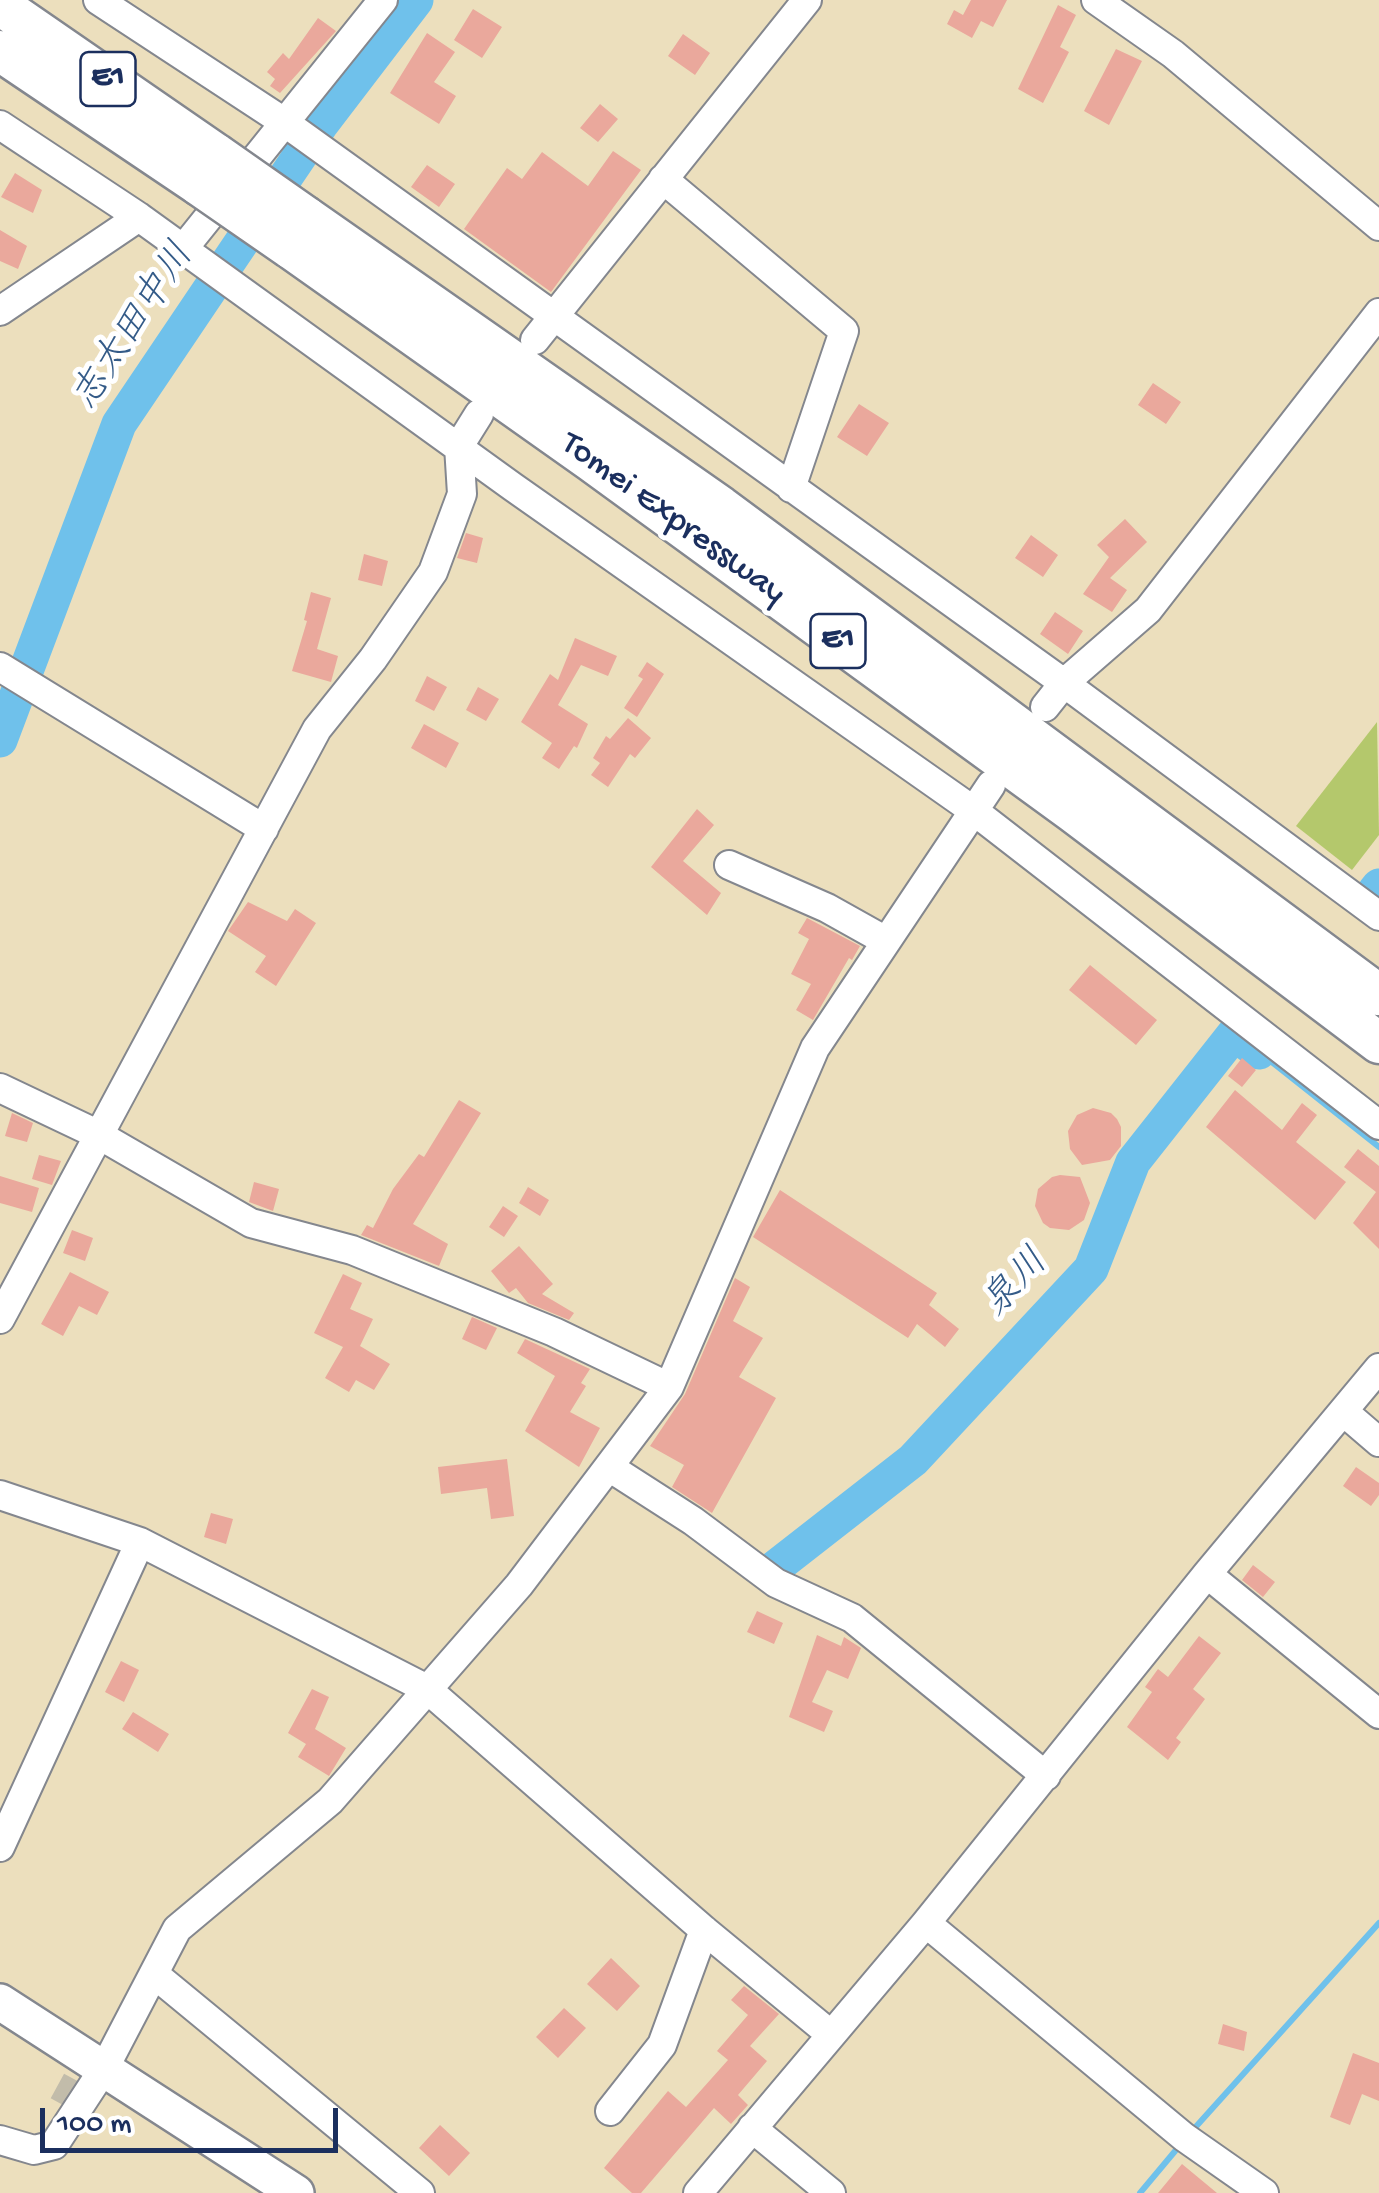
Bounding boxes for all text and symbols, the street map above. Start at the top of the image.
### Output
road number: E1 [80,52,136,106]
water label: 志太田中川 [65,236,207,420]
street label: Tomei Expressway [551,424,793,616]
road number: E1 [810,614,866,668]
water label: 泉川 [975,1242,1061,1328]
scale bar [45,2088,342,2150]
text: 100 m [57,2108,132,2143]

